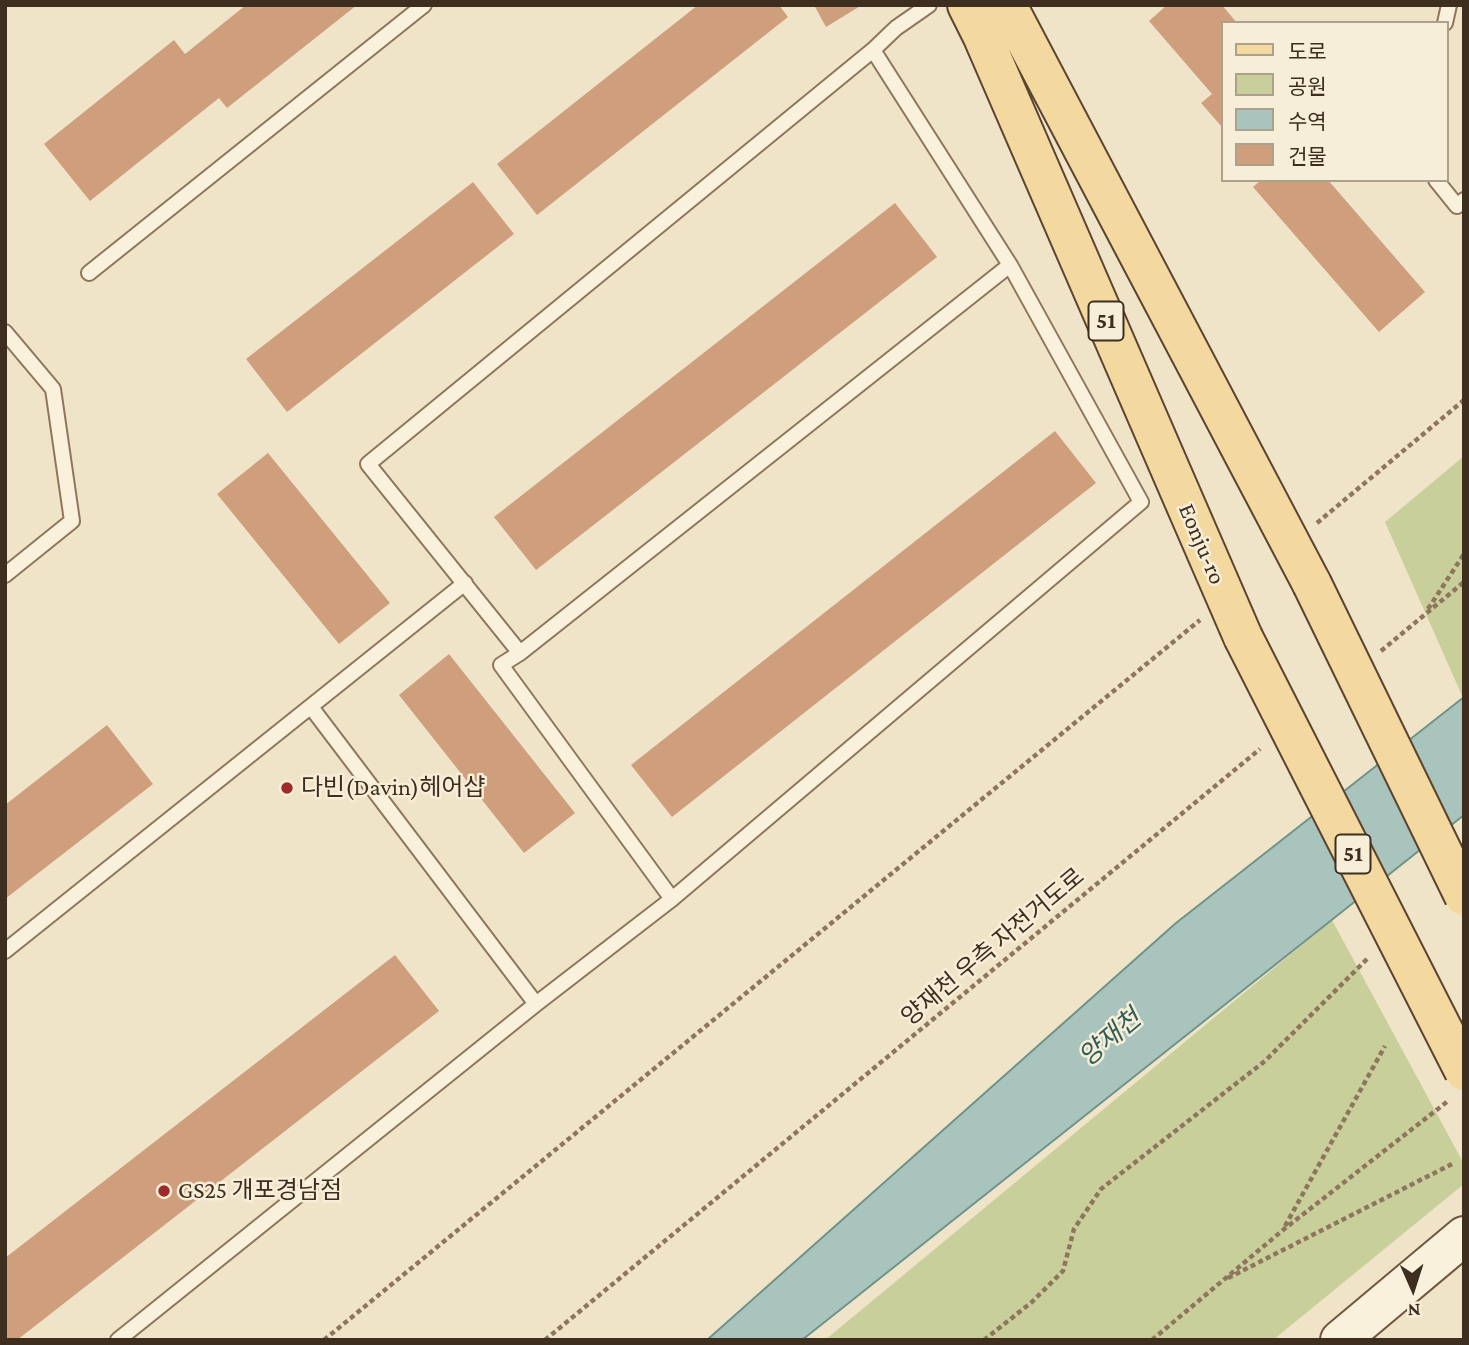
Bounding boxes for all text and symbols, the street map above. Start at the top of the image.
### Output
legend [1220,21,1448,182]
text: 도로 [1288,40,1327,64]
text: 공원 [1288,75,1327,99]
text: 수역 [1288,110,1327,134]
text: 건물 [1288,145,1327,169]
road number: 51 [1088,302,1124,340]
street label: Eonju-ro [1172,499,1232,589]
place label: 다빈(Davin)헤어샵 [301,774,486,802]
marker: 다빈(Davin)헤어샵 [279,780,295,796]
road number: 51 [1336,834,1370,874]
street label: 양재천 우측 자전거도로 [896,862,1090,1032]
water label: 양재천 [1072,1003,1148,1073]
place label: GS25 개포경남점 [178,1177,342,1205]
marker: GS25 개포경남점 [156,1183,172,1199]
north arrow [1378,1254,1448,1324]
text: N [1407,1300,1421,1321]

